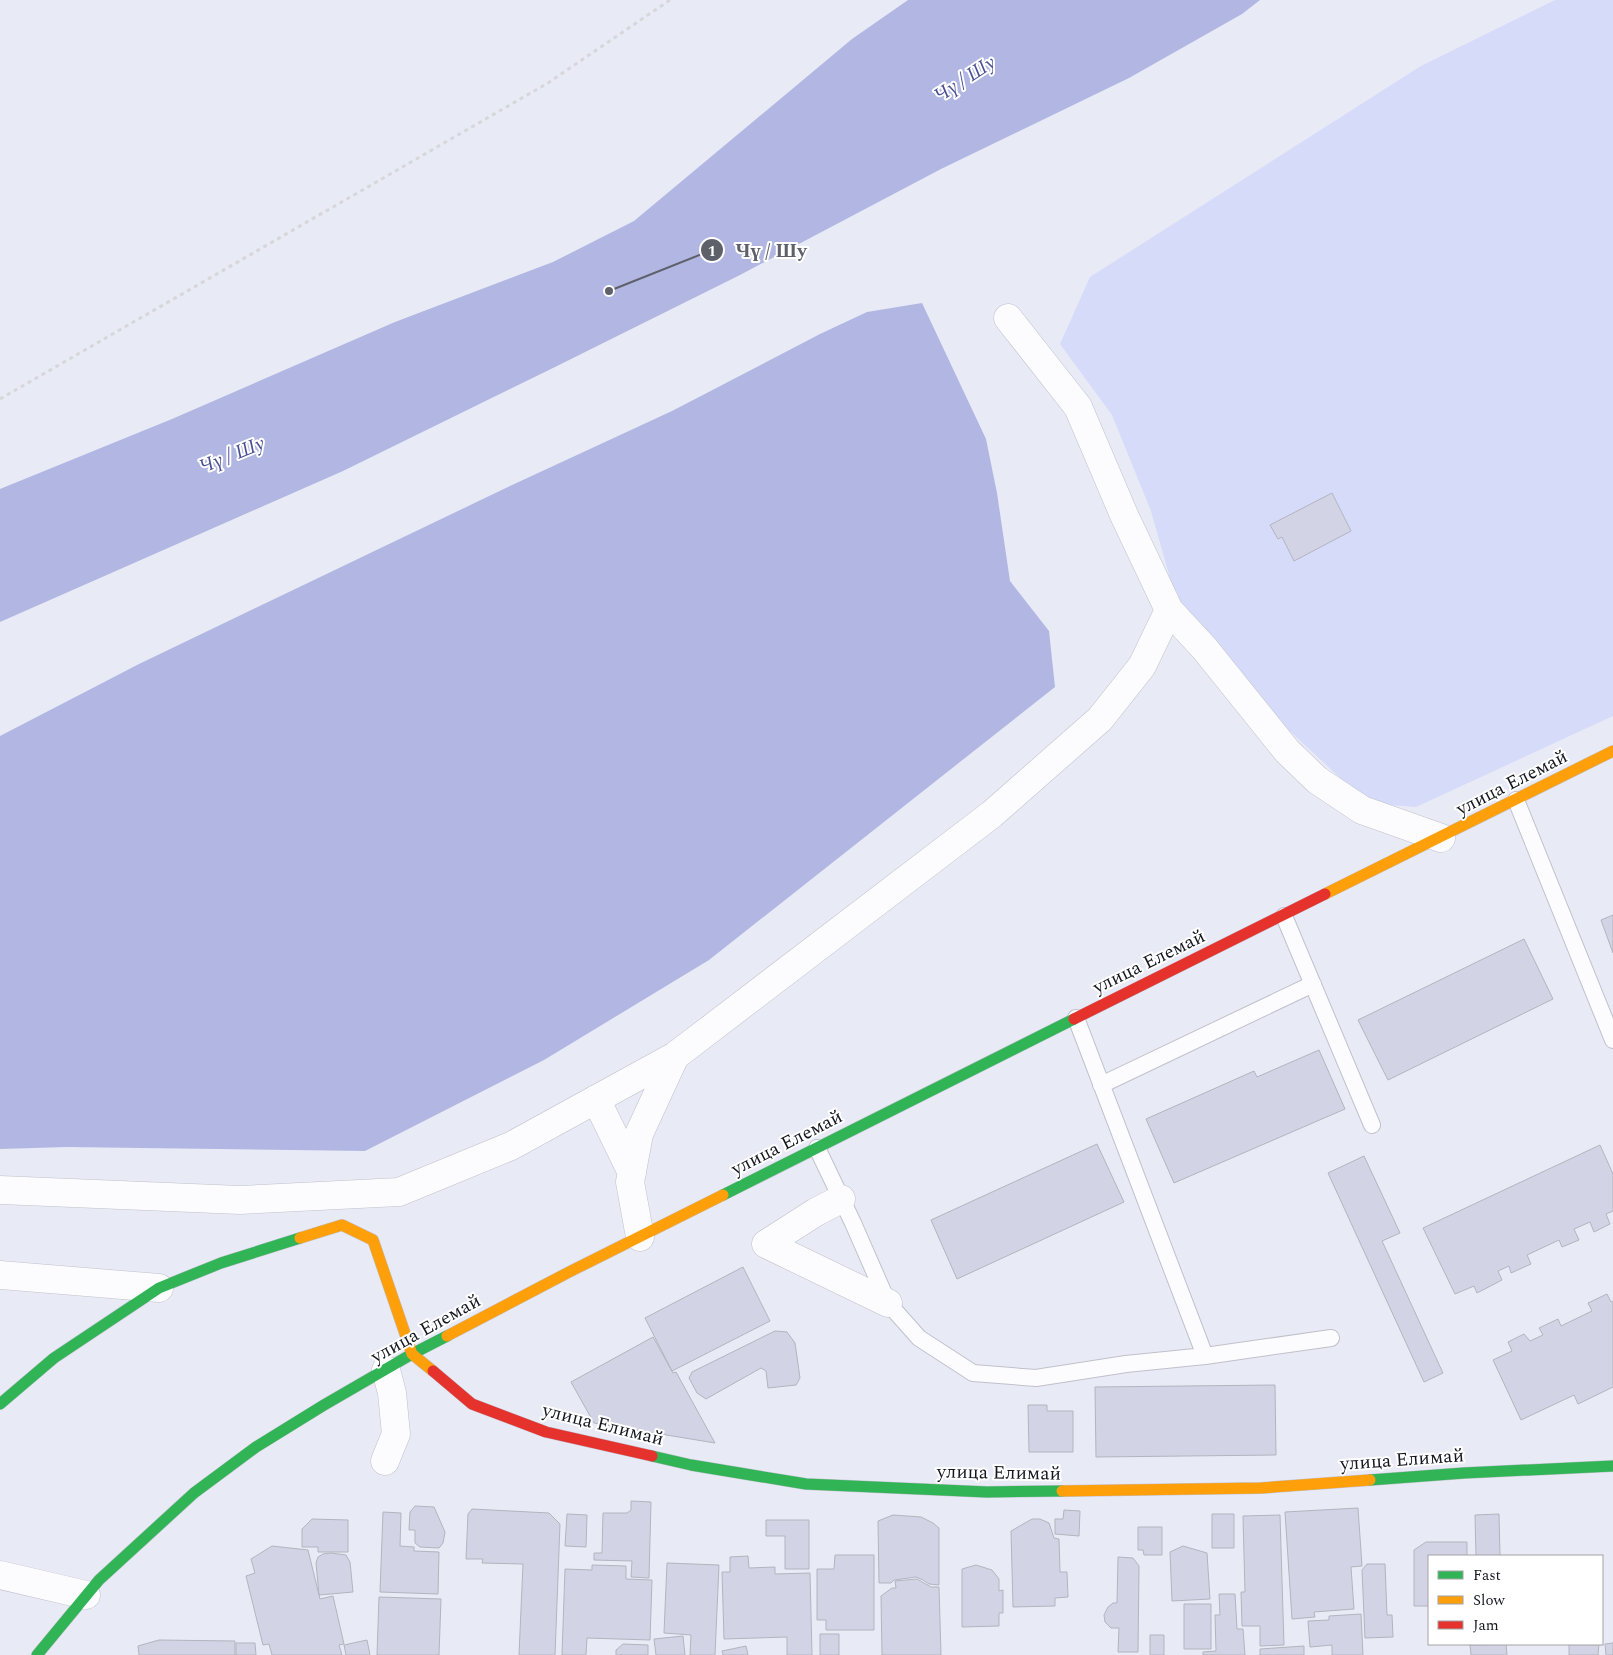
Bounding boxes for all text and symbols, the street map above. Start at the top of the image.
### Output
water label: Чү / Шу [928,48,1002,110]
callout: Чү / Шу [700,233,817,268]
text: Чү / Шу [735,236,808,266]
text: 1 [708,240,716,263]
water label: Чү / Шу [195,428,269,482]
street label: улица Елемай [1450,742,1573,824]
street label: улица Елемай [1087,922,1210,1002]
street label: улица Елемай [725,1102,848,1184]
street label: улица Елемай [365,1287,486,1372]
street label: улица Елимай [538,1396,667,1454]
street label: улица Елимай [1338,1441,1465,1479]
street label: улица Елимай [936,1457,1061,1489]
legend [1428,1555,1603,1645]
text: Fast [1473,1564,1501,1587]
text: Slow [1473,1589,1505,1612]
text: Jam [1473,1614,1499,1637]

